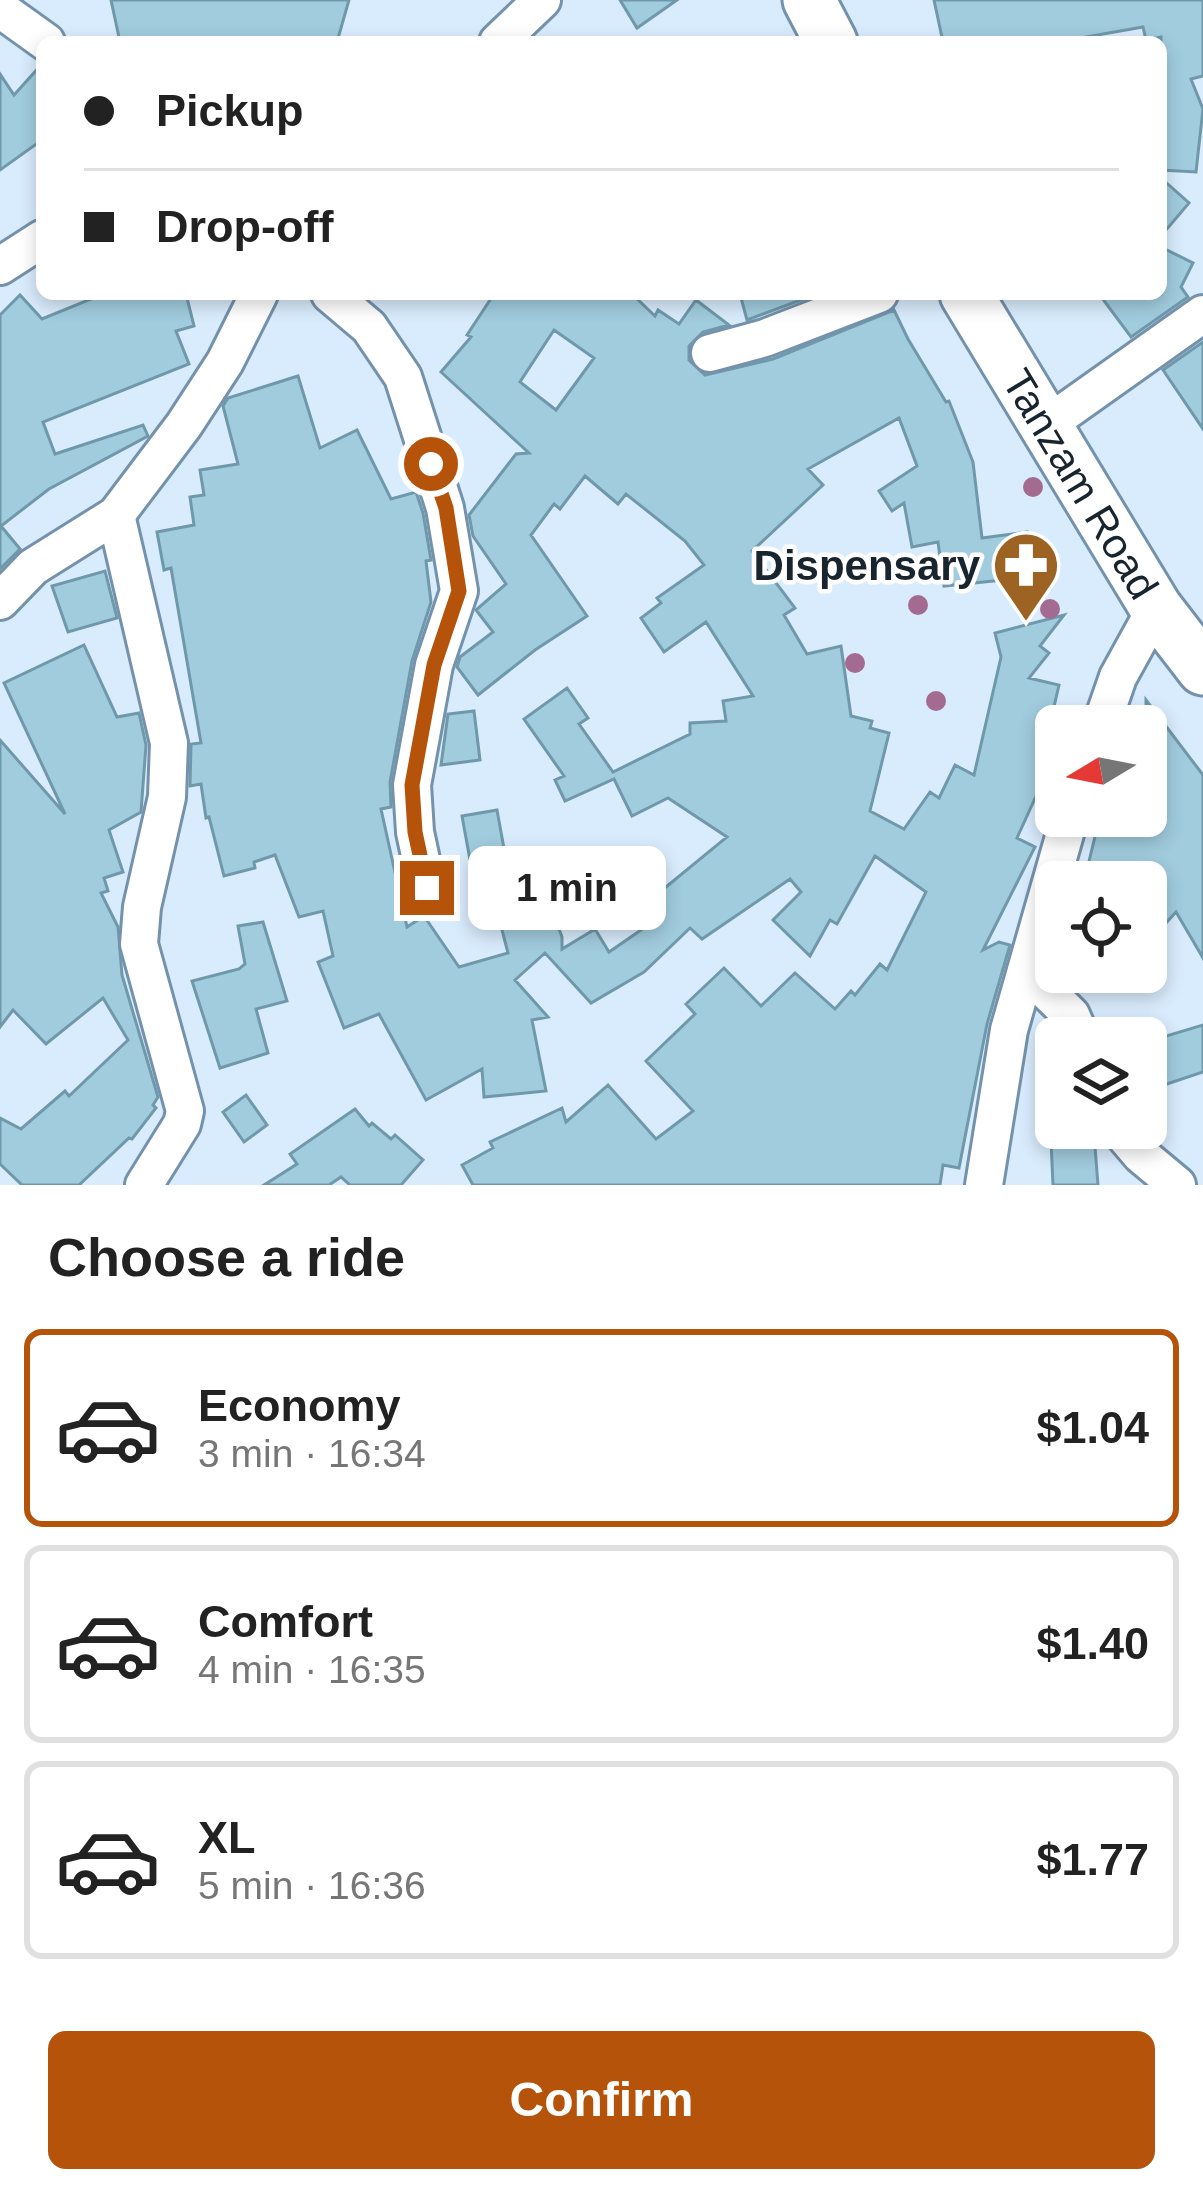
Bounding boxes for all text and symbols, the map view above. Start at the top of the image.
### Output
text: Pickup [156,85,304,136]
text: Drop-off [156,201,333,252]
street label: Tanzam Road [994,361,1168,607]
route start [404,437,458,491]
pharmacy icon: Dispensary [991,530,1061,624]
place label: Dispensary [754,542,981,589]
north arrow [1035,705,1167,837]
map controls [1035,705,1167,1149]
callout: 1 min [469,846,667,930]
route end [400,861,454,915]
button: locate [1035,861,1167,993]
text: 1 min [516,866,618,909]
button: layers [1035,1017,1167,1149]
text: Choose a ride [48,1227,405,1287]
icon: car [54,1374,162,1482]
text: Economy [198,1380,401,1431]
text: $1.04 [1036,1402,1149,1453]
text: 3 min · 16:34 [198,1432,426,1475]
icon: car [54,1590,162,1698]
text: Comfort [198,1596,373,1647]
text: $1.40 [1036,1618,1149,1669]
text: 4 min · 16:35 [198,1648,426,1691]
icon: car [54,1806,162,1914]
text: XL [198,1812,256,1863]
text: $1.77 [1036,1834,1149,1885]
text: 5 min · 16:36 [198,1864,426,1907]
button: Confirm [48,2031,1155,2169]

